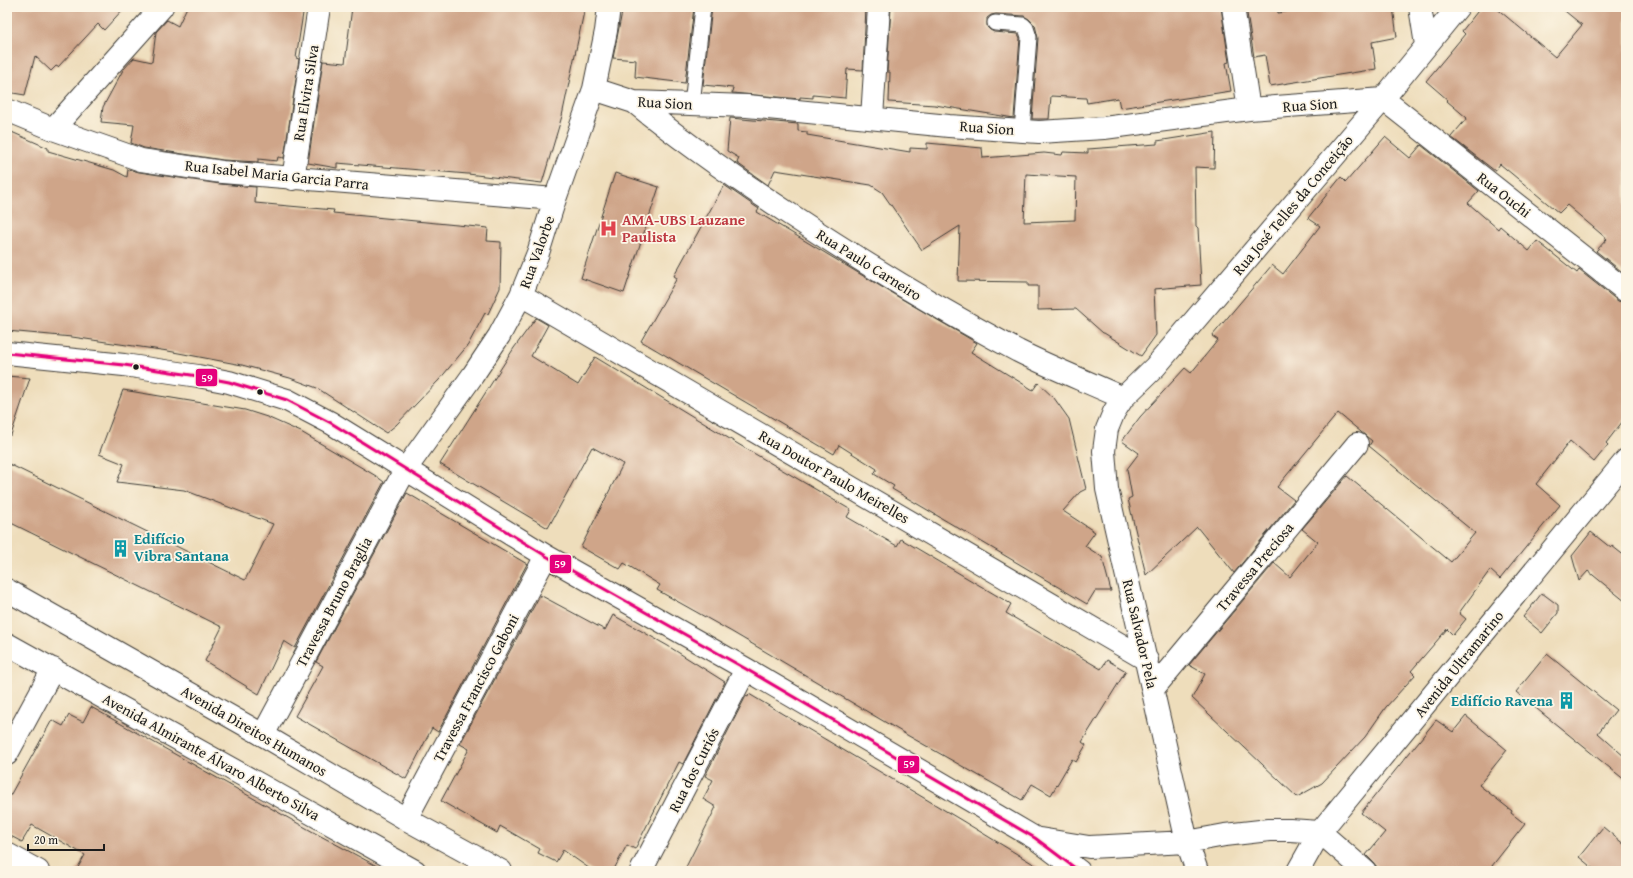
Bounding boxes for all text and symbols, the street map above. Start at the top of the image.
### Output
street label: Rua Elvira Silva [288,43,323,142]
street label: Rua Sion [637,91,693,114]
street label: Rua Sion [1282,92,1339,117]
street label: Rua Sion [959,115,1016,140]
street label: Rua José Telles da Conceição [1228,130,1358,279]
street label: Rua Isabel Maria Garcia Parra [184,154,370,195]
street label: Rua Ouchi [1473,167,1536,222]
place label: AMA-UBS Lauzane Paulista [622,209,745,247]
street label: Rua Valorbe [514,213,559,291]
hospital icon: AMA-UBS Lauzane Paulista [599,219,619,239]
street label: Rua Paulo Carneiro [813,224,926,306]
unlabelled marker [131,362,141,372]
line badge: 59 [195,368,218,387]
text: 59 [201,370,213,386]
unlabelled marker [255,387,265,397]
street label: Rua Doutor Paulo Meirelles [755,425,914,528]
street label: Travessa Preciosa [1211,518,1298,616]
place label: Edifício Vibra Santana [134,528,229,566]
street label: Travessa Bruno Braglia [290,533,377,671]
building icon: Edifício Vibra Santana [111,538,131,558]
line badge: 59 [549,554,572,574]
text: 59 [554,556,566,572]
street label: Rua Salvador Pela [1118,577,1163,691]
street label: Avenida Ultramarino [1409,606,1508,722]
street label: Travessa Francisco Gaboni [428,610,524,766]
street label: Avenida Direitos Humanos [177,680,331,781]
street label: Avenida Almirante Álvaro Alberto Silva [99,688,324,825]
place label: Edifício Ravena [1451,690,1553,711]
building icon: Edifício Ravena [1556,691,1576,711]
street label: Rua dos Curiós [663,724,724,816]
line badge: 59 [897,755,920,774]
text: 59 [903,756,915,772]
scale bar [28,826,104,852]
text: 20 m [34,831,58,848]

